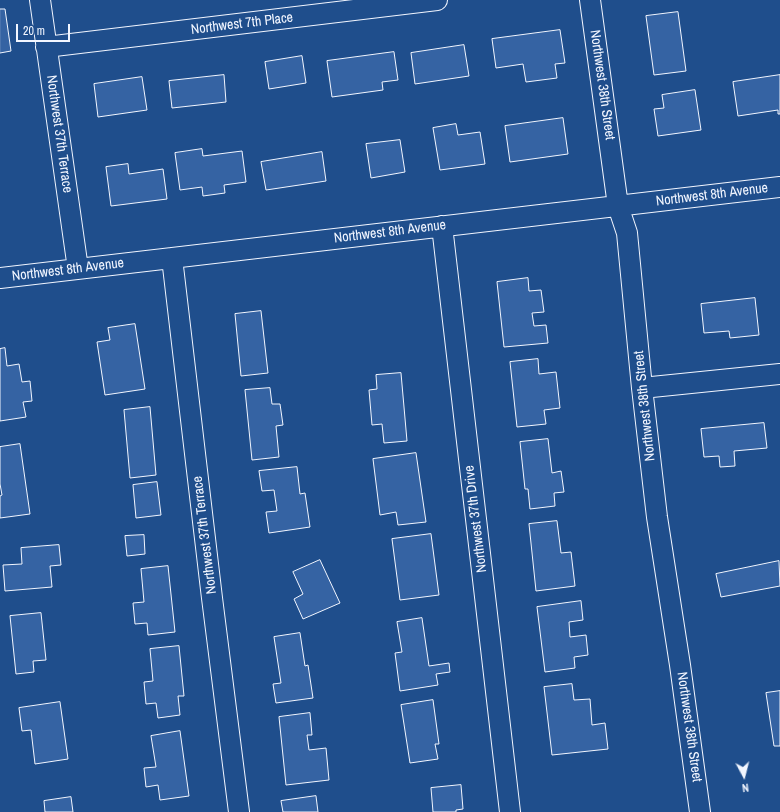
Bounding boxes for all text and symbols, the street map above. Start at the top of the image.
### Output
street label: Northwest 7th Place [190,9,294,39]
scale bar [18,16,72,42]
text: 20 m [23,23,45,39]
street label: Northwest 38th Street [586,29,618,141]
street label: Northwest 37th Terrace [42,74,76,194]
street label: Northwest 8th Avenue [655,180,769,210]
street label: Northwest 8th Avenue [333,217,447,247]
street label: Northwest 8th Avenue [11,255,125,285]
street label: Northwest 38th Street [631,350,659,462]
street label: Northwest 37th Drive [461,464,491,574]
street label: Northwest 37th Terrace [189,475,221,595]
street label: Northwest 38th Street [673,671,705,783]
north arrow [724,756,764,796]
text: N [741,781,750,795]

